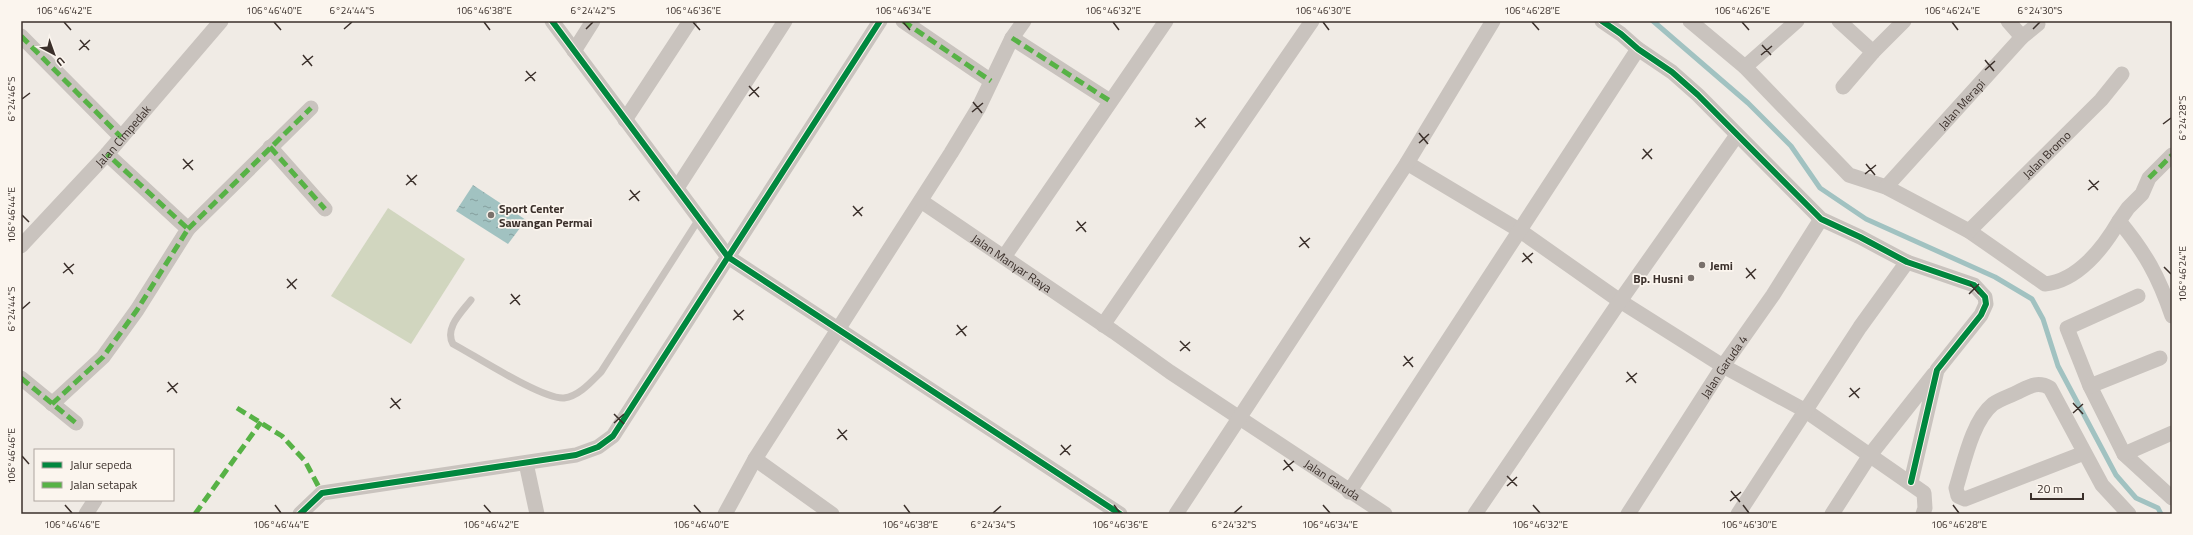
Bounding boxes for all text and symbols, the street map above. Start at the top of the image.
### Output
text: 106°46'42"E [36,3,93,18]
text: 106°46'40"E [246,3,303,18]
text: 6°24'44"S [330,3,374,18]
text: 106°46'38"E [456,3,513,18]
text: 6°24'42"S [571,3,615,18]
text: 106°46'36"E [665,3,722,18]
text: 106°46'34"E [875,3,932,18]
text: 106°46'32"E [1085,3,1142,18]
text: 106°46'30"E [1295,3,1352,18]
text: 106°46'28"E [1504,3,1561,18]
text: 106°46'26"E [1714,3,1771,18]
text: 106°46'24"E [1924,3,1981,18]
text: 6°24'30"S [2018,3,2062,18]
north arrow [34,34,74,74]
text: U [53,53,69,70]
street label: Jalan Merapi [1933,74,1989,134]
text: 6°24'46"S [4,77,19,121]
text: 6°24'28"S [2175,96,2190,140]
street label: Jalan Cimpedak [90,100,155,171]
street label: Jalan Bromo [2018,126,2075,183]
text: 106°46'44"E [4,186,19,243]
place label: Sport Center Sawangan Permai [499,199,592,232]
marker: Sport Center Sawangan Permai [486,210,496,220]
street label: Jalan Manyar Raya [968,229,1056,297]
text: 106°46'24"E [2175,245,2190,302]
place label: Jemi [1710,256,1733,275]
marker: Jemi [1697,260,1707,270]
place label: Bp. Husni [1633,269,1683,288]
marker: Bp. Husni [1686,273,1696,283]
text: 6°24'44"S [4,287,19,331]
street label: Jalan Garuda 4 [1695,330,1752,402]
text: 106°46'46"E [4,427,19,484]
legend [34,449,174,501]
street label: Jalan Garuda [1301,454,1364,505]
text: Jalur sepeda [70,455,132,474]
text: Jalan setapak [70,475,138,494]
scale bar [2031,475,2083,501]
text: 20 m [2037,479,2063,498]
text: 106°46'46"E [44,517,101,532]
text: 106°46'44"E [253,517,310,532]
text: 106°46'42"E [463,517,520,532]
text: 106°46'40"E [673,517,730,532]
text: 106°46'38"E [882,517,939,532]
text: 6°24'34"S [971,517,1015,532]
text: 106°46'36"E [1092,517,1149,532]
text: 6°24'32"S [1212,517,1256,532]
text: 106°46'34"E [1302,517,1359,532]
text: 106°46'32"E [1512,517,1569,532]
text: 106°46'30"E [1721,517,1778,532]
text: 106°46'28"E [1931,517,1988,532]

